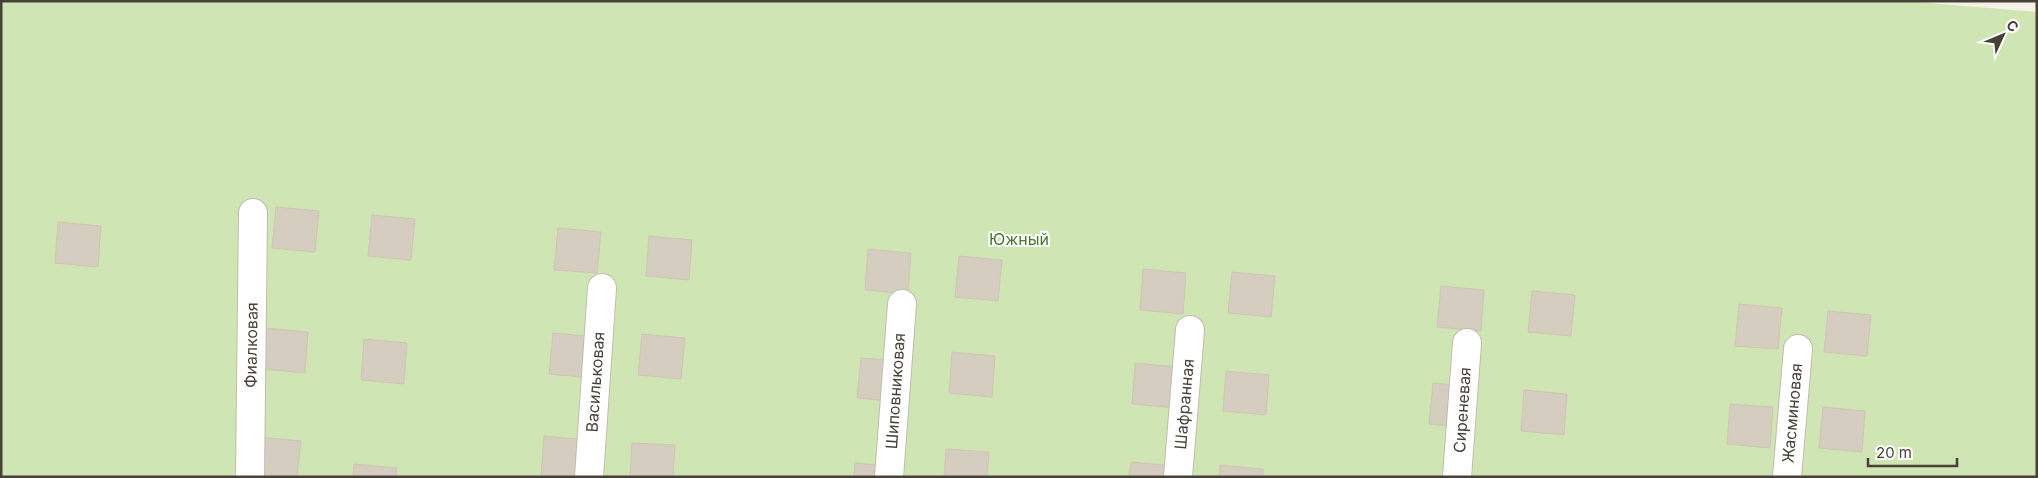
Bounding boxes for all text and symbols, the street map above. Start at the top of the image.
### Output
north arrow [1978,10,2028,60]
text: С [2003,16,2022,35]
park label: Южный [989,229,1049,249]
street label: Фиалковая [240,302,262,388]
street label: Васильковая [582,331,608,433]
street label: Шиповниковая [881,332,909,450]
street label: Шафранная [1170,358,1198,450]
street label: Жасминовая [1778,362,1806,464]
street label: Сиреневая [1449,366,1475,454]
scale bar [1868,436,1957,468]
text: 20 m [1876,443,1912,462]

